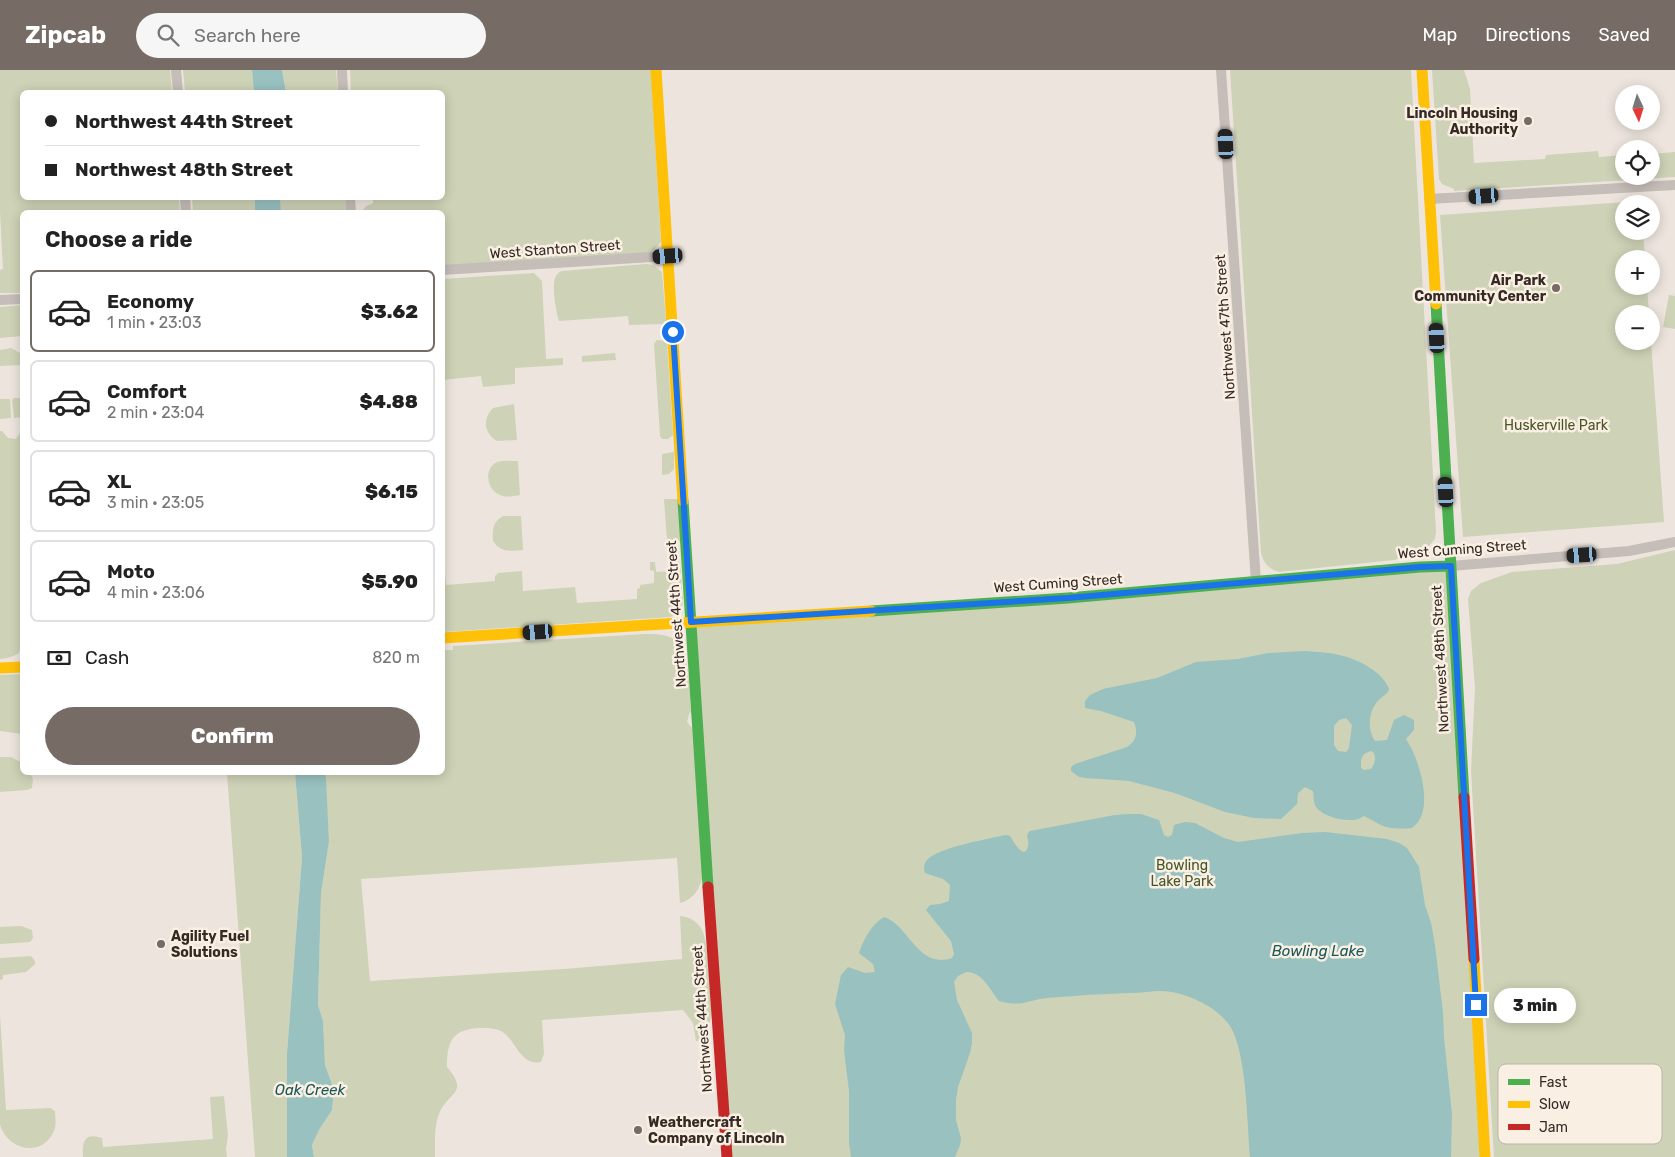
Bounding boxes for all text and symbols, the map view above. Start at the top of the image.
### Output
search box [136,13,486,58]
text: Zipcab [25,21,106,49]
icon: search [154,21,182,49]
text: Search here [194,24,301,47]
text: Map [1422,24,1457,46]
text: Directions [1485,24,1571,46]
text: Saved [1599,24,1650,46]
north arrow [1615,85,1660,130]
map controls [1615,85,1660,350]
place label: Lincoln Housing Authority [1406,105,1519,138]
text: Northwest 44th Street [75,110,293,133]
marker: Lincoln Housing Authority [1522,115,1534,127]
car [1217,129,1234,159]
button: locate [1615,140,1660,185]
text: Northwest 48th Street [75,158,293,181]
car [1468,187,1499,205]
button: layers [1615,195,1660,240]
text: Choose a ride [45,226,192,253]
street label: West Stanton Street [489,236,621,263]
car [652,247,683,265]
button: + [1615,250,1660,295]
street label: Northwest 47th Street [1212,253,1239,400]
place label: Air Park Community Center [1414,272,1547,305]
marker: Air Park Community Center [1550,282,1562,294]
icon: car [47,289,92,334]
text: Economy [107,290,194,313]
text: $3.62 [361,300,418,323]
button: − [1615,305,1660,350]
text: 1 min · 23:03 [107,313,202,332]
route start [662,321,684,343]
car [1428,323,1445,353]
icon: car [47,379,92,424]
text: Comfort [107,380,187,403]
text: $4.88 [360,390,418,413]
text: 2 min · 23:04 [107,403,204,422]
park label: Huskerville Park [1504,417,1609,434]
icon: car [47,469,92,514]
text: XL [107,470,131,493]
car [1437,477,1454,507]
text: $6.15 [365,480,418,503]
text: 3 min · 23:05 [107,493,204,512]
street label: West Cuming Street [1397,536,1528,562]
street label: Northwest 44th Street [663,539,690,688]
car [1566,546,1597,564]
icon: car [47,559,92,604]
text: Moto [107,560,155,583]
text: $5.90 [361,570,418,593]
street label: West Cuming Street [993,570,1124,596]
text: 4 min · 23:06 [107,583,205,602]
street label: Northwest 48th Street [1428,584,1453,733]
car [522,623,553,641]
icon: cash [45,644,73,672]
text: Cash [85,646,129,669]
text: 820 m [372,648,420,667]
button: Confirm [45,707,420,765]
park label: Bowling Lake Park [1151,857,1214,890]
place label: Agility Fuel Solutions [171,928,249,961]
marker: Agility Fuel Solutions [155,938,167,950]
water label: Bowling Lake [1272,942,1365,960]
street label: Northwest 44th Street [689,944,716,1093]
callout: 3 min [1494,988,1576,1022]
route end [1465,994,1487,1016]
text: 3 min [1513,996,1557,1015]
legend [1498,1064,1662,1144]
text: Fast [1539,1074,1568,1091]
water label: Oak Creek [275,1081,345,1099]
text: Slow [1539,1096,1570,1113]
place label: Weathercraft Company of Lincoln [648,1114,785,1147]
text: Jam [1539,1119,1568,1136]
marker: Weathercraft Company of Lincoln [632,1124,644,1136]

